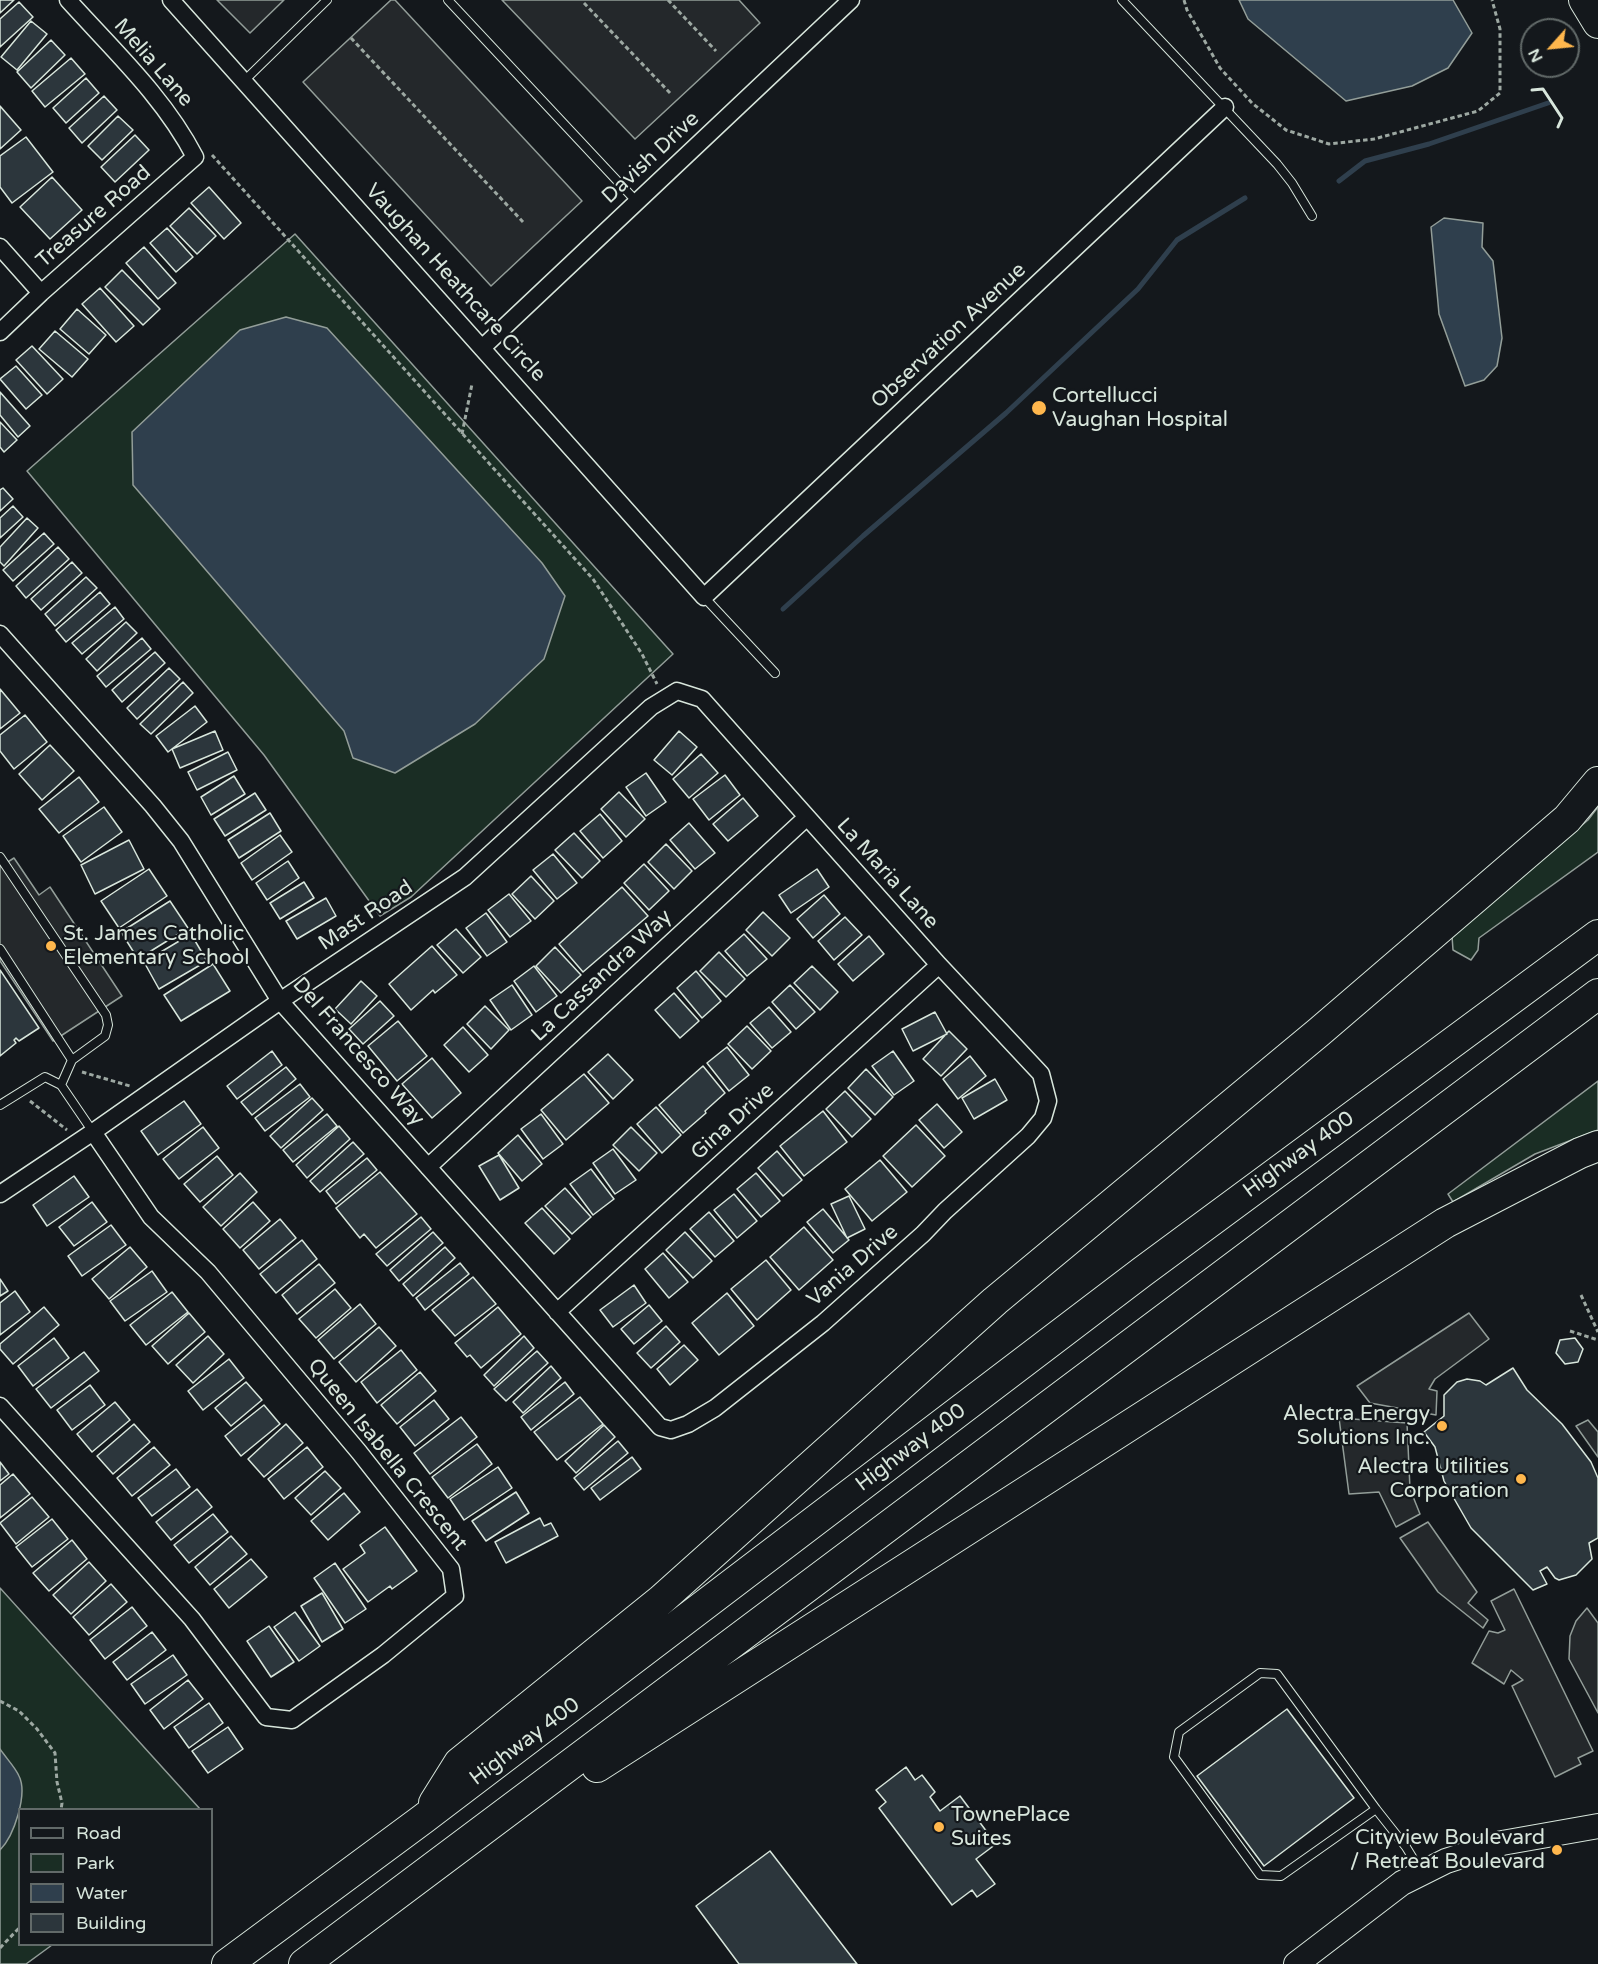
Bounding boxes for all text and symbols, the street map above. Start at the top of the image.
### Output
street label: Melia Lane [108,14,198,112]
north arrow [1520,18,1580,78]
text: N [1524,45,1548,66]
street label: Davish Drive [597,107,705,209]
street label: Treasure Road [32,160,156,274]
street label: Vaughan Heathcare Circle [359,179,551,387]
street label: Observation Avenue [867,258,1031,414]
place label: Cortellucci Vaughan Hospital [1052,383,1228,433]
marker: Cortellucci Vaughan Hospital [1030,399,1048,417]
street label: La Maria Lane [831,813,943,935]
street label: Mast Road [314,875,418,957]
street label: La Cassandra Way [527,905,677,1047]
place label: St. James Catholic Elementary School [63,921,250,971]
marker: St. James Catholic Elementary School [44,939,58,953]
street label: Del Francesco Way [287,973,429,1131]
street label: Gina Drive [686,1078,780,1166]
street label: Highway 400 [1239,1106,1359,1204]
street label: Vania Drive [802,1220,904,1312]
street label: Queen Isabella Crescent [302,1354,472,1556]
street label: Highway 400 [851,1398,971,1498]
place label: Alectra Energy Solutions Inc. [1283,1401,1430,1451]
marker: Alectra Energy Solutions Inc. [1435,1419,1449,1433]
place label: Alectra Utilities Corporation [1357,1454,1509,1504]
marker: Alectra Utilities Corporation [1514,1472,1528,1486]
street label: Highway 400 [465,1692,585,1792]
place label: TownePlace Suites [951,1802,1070,1852]
legend [18,1808,213,1946]
marker: TownePlace Suites [932,1820,946,1834]
text: Road [76,1822,121,1844]
place label: Cityview Boulevard / Retreat Boulevard [1350,1825,1545,1875]
marker: Cityview Boulevard / Retreat Boulevard [1550,1843,1564,1857]
text: Park [76,1852,114,1874]
text: Water [76,1882,127,1904]
text: Building [76,1912,146,1934]

